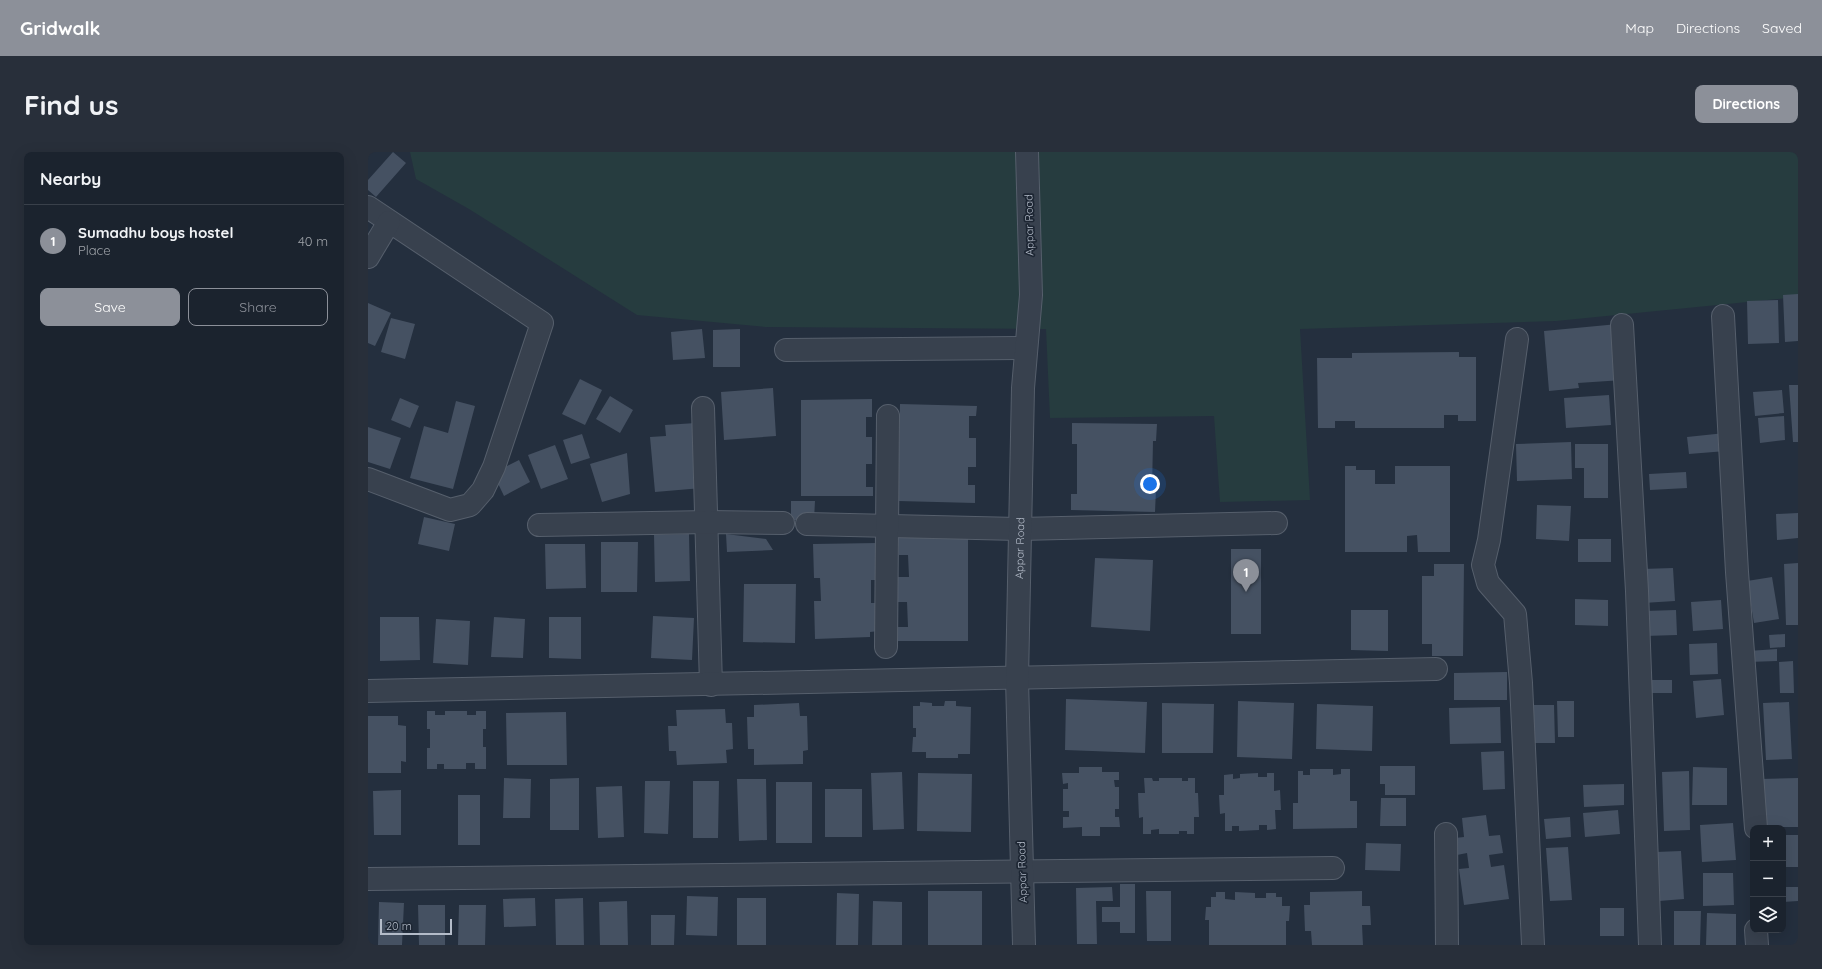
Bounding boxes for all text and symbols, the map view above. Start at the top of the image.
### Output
text: Gridwalk [20,16,100,40]
text: Map [1625,19,1654,37]
text: Directions [1676,19,1740,37]
text: Saved [1762,19,1802,37]
button: Directions [1695,85,1798,123]
text: Find us [24,87,118,122]
text: Nearby [40,168,101,189]
street label: Appar Road [1021,194,1037,256]
text: Sumadhu boys hostel [78,223,233,242]
text: 1 [50,233,56,249]
text: 40 m [298,233,328,249]
text: Place [78,242,111,258]
button: Save [40,288,180,326]
button: Share [188,288,328,326]
your location [1140,474,1160,494]
street label: Appar Road [1012,517,1027,579]
pin: 1 [1233,559,1259,592]
map controls [1750,825,1786,933]
button: + [1750,825,1786,861]
street label: Appar Road [1014,841,1030,903]
button: − [1750,861,1786,897]
button: layers [1750,897,1786,933]
scale bar [380,917,452,936]
text: 20 m [386,919,412,933]

